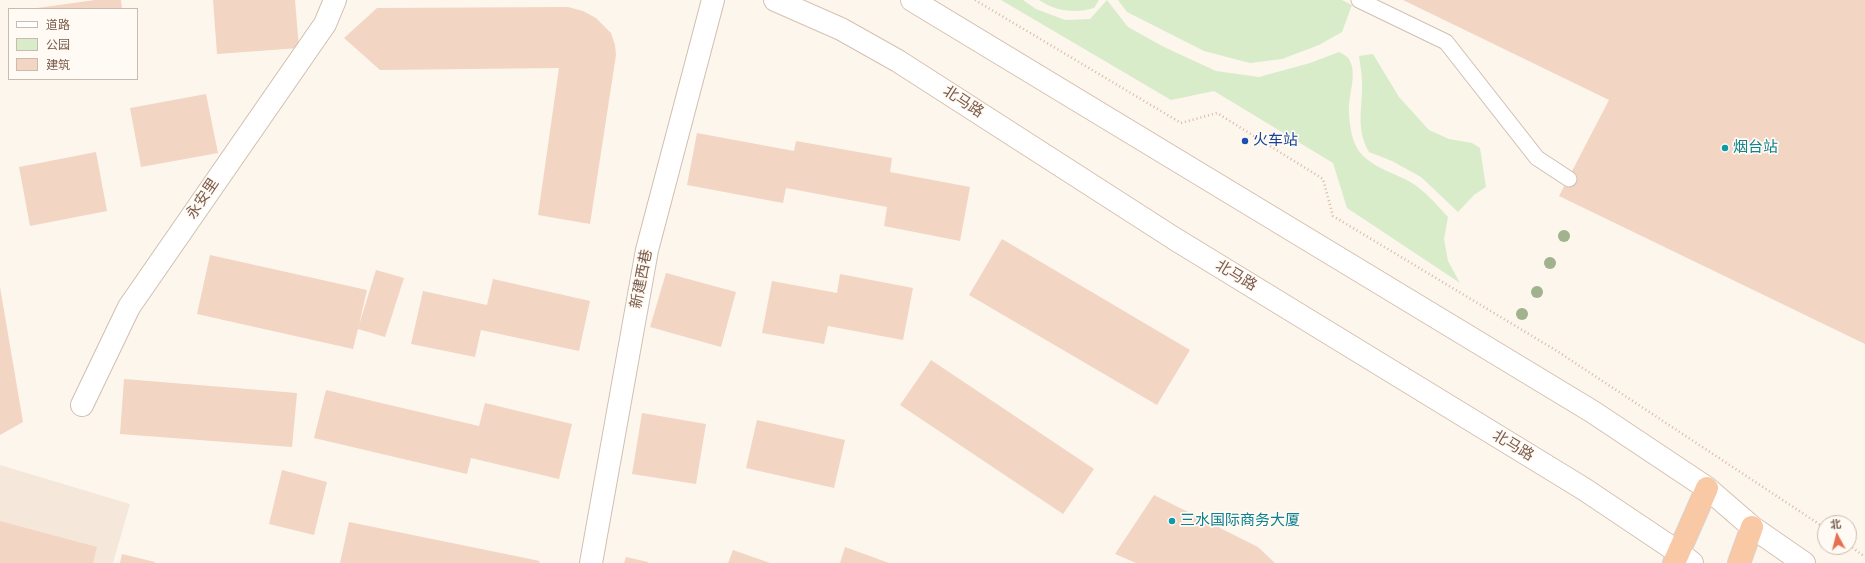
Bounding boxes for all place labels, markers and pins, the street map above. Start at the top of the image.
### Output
place label: 火车站 [1253,132,1298,150]
marker: 火车站 [1240,136,1250,146]
place label: 烟台站 [1733,139,1778,157]
marker: 烟台站 [1720,143,1730,153]
place label: 三水国际商务大厦 [1180,512,1300,530]
marker: 三水国际商务大厦 [1167,516,1177,526]

